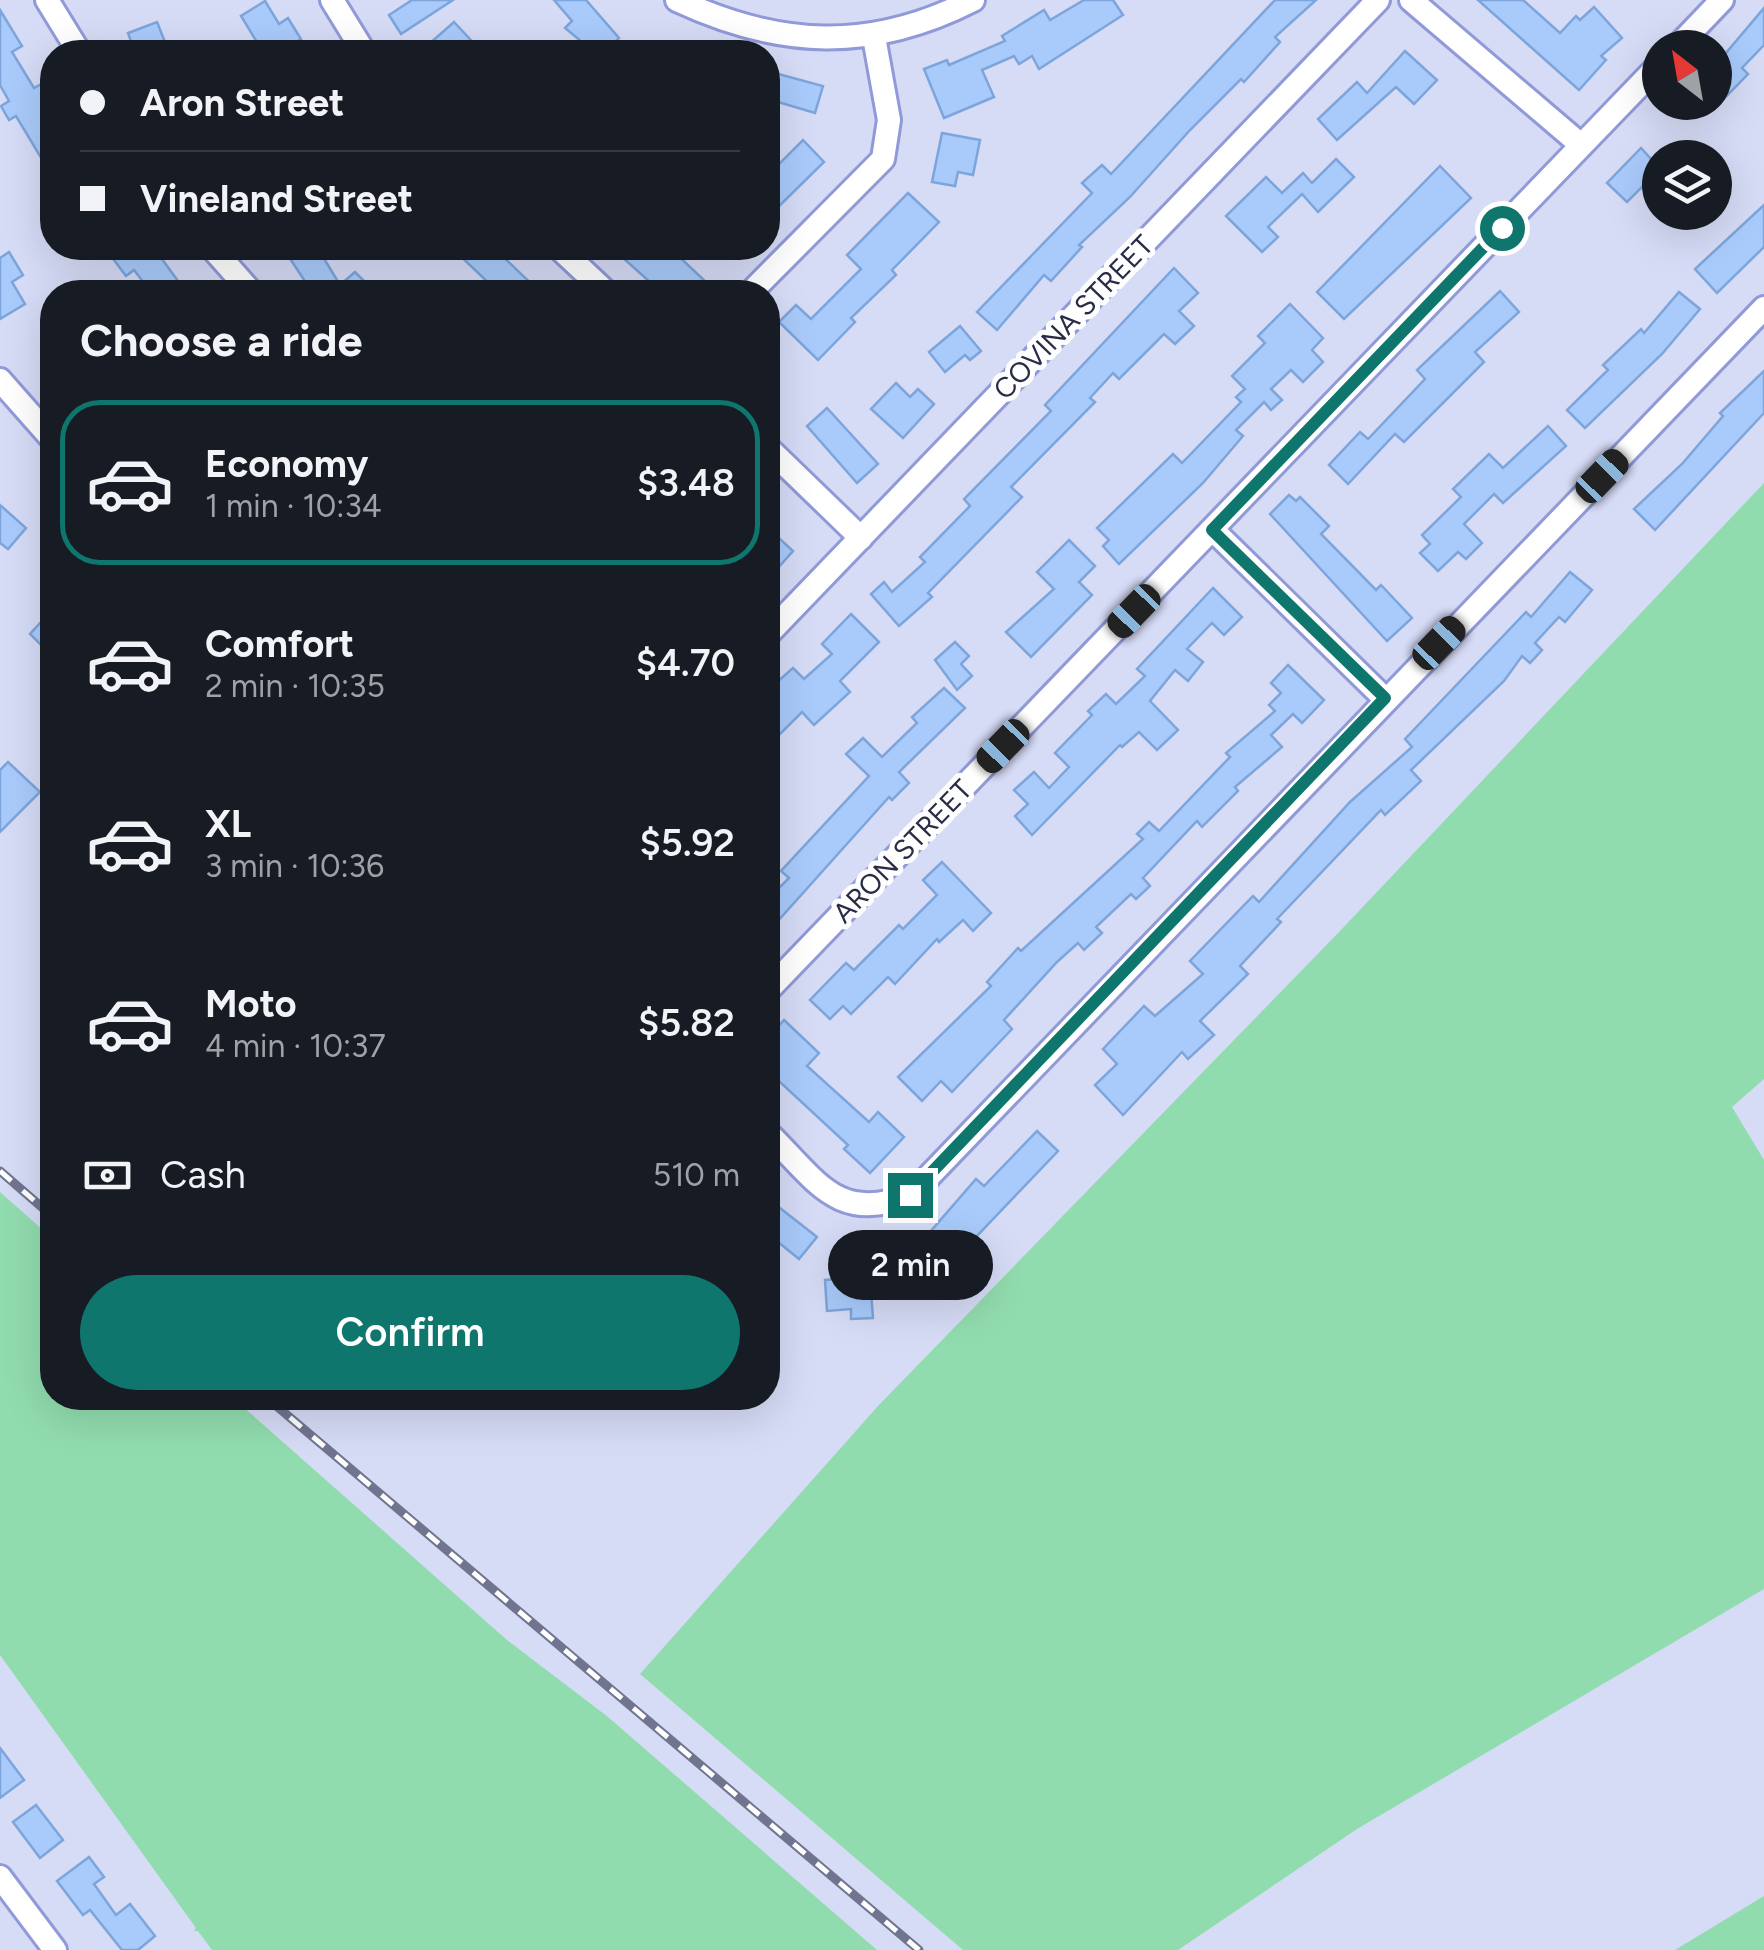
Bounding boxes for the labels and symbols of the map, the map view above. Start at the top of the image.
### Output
north arrow [1642,30,1732,120]
route start [1480,206,1525,251]
street label: COVINA STREET [986,227,1160,406]
car [1570,444,1634,508]
car [1102,579,1166,643]
car [1407,611,1471,675]
car [971,714,1035,778]
street label: ARON STREET [825,772,979,930]
route end [888,1173,933,1218]
callout: 2 min [828,1230,992,1300]

